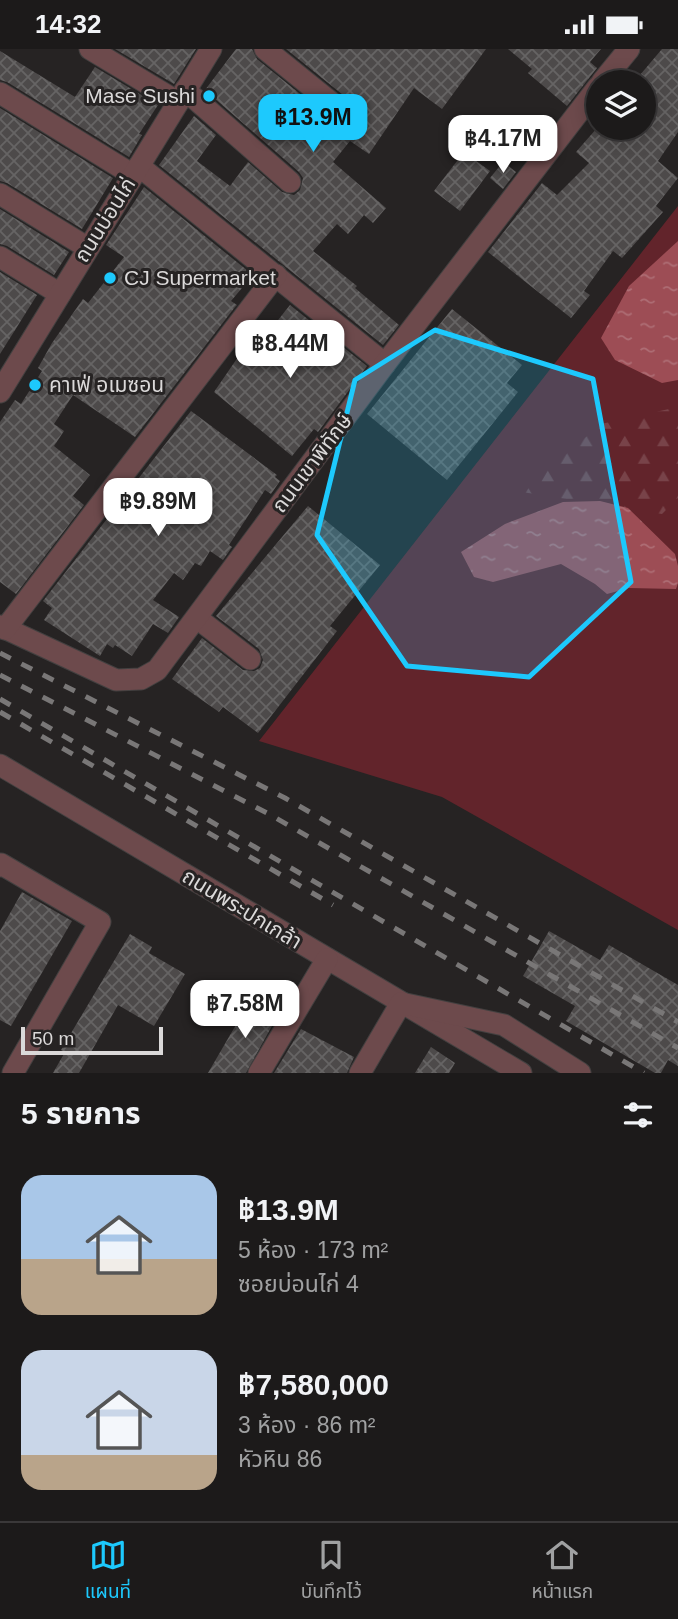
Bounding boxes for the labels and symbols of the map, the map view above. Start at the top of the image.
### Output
place label: Mase Sushi [85,84,195,107]
marker: Mase Sushi [201,88,217,104]
pin: ฿13.9M [256,95,370,154]
pin: ฿4.17M [446,115,560,175]
street label: ถนนบ่อนไก่ [70,173,139,266]
place label: CJ Supermarket [124,266,276,289]
marker: CJ Supermarket [102,270,118,286]
pin: ฿8.44M [233,321,347,380]
place label: คาเฟ่ อเมซอน [49,373,164,396]
marker: คาเฟ่ อเมซอน [27,377,43,393]
street label: ถนนเขาพิทักษ์ [267,409,356,517]
pin: ฿9.89M [101,479,215,538]
street label: ถนนพระปกเกล้า [178,864,306,953]
pin: ฿7.58M [188,981,302,1040]
scale bar [21,1024,163,1056]

